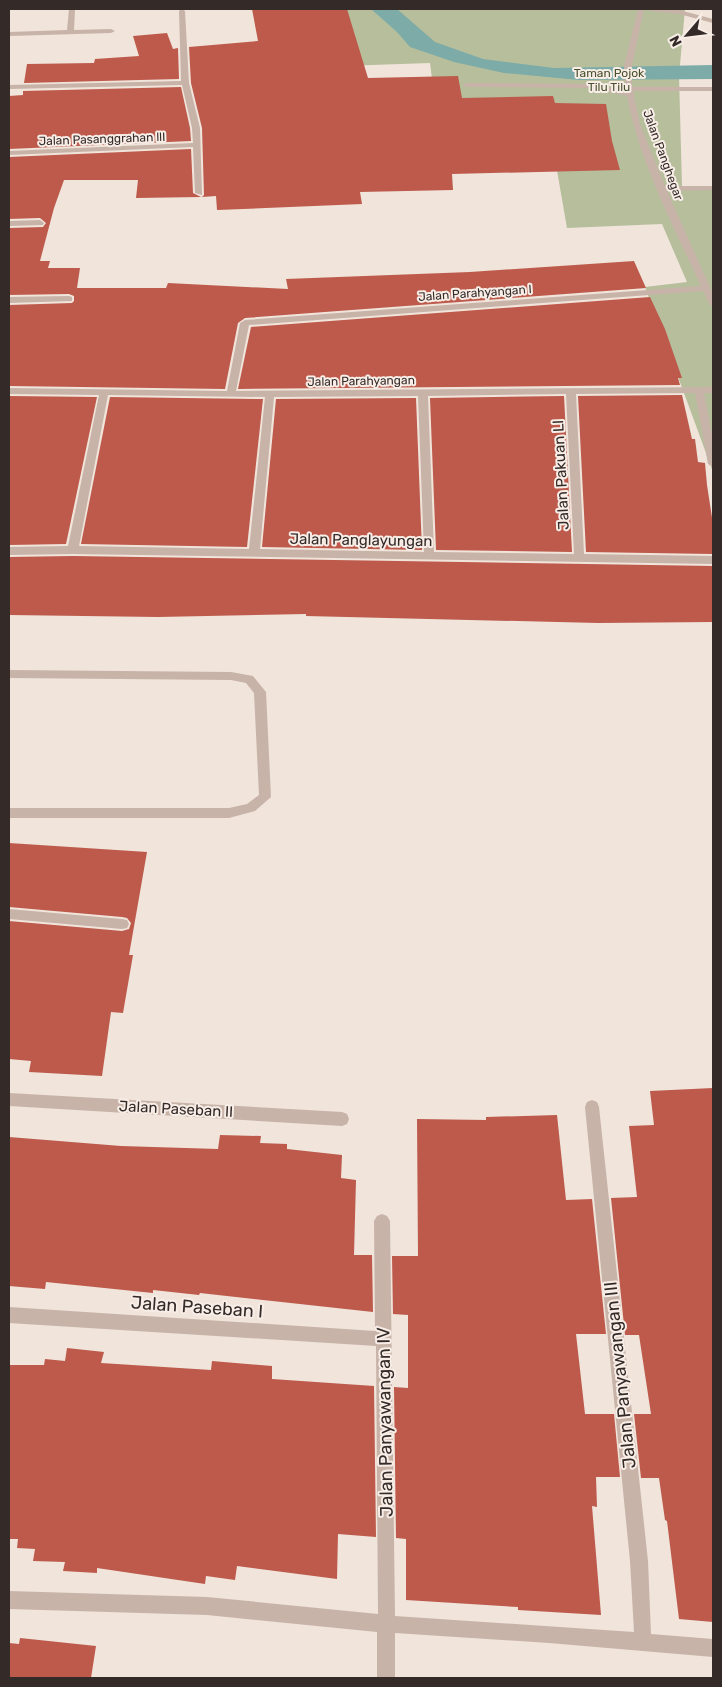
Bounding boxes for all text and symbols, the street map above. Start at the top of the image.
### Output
north arrow [662,10,712,60]
text: N [666,32,686,49]
park label: Taman Pojok Tilu Tilu [574,66,645,94]
street label: Jalan Panghegar [640,108,686,202]
street label: Jalan Pasanggrahan llI [38,130,166,148]
street label: Jalan Parahyangan I [418,282,532,304]
street label: Jalan Parahyangan [307,373,415,389]
street label: Jalan Pakuan Ll [549,420,573,530]
street label: Jalan Panglayungan [289,530,433,550]
street label: Jalan Paseban II [118,1097,234,1121]
street label: Jalan Panyawangan III [599,1280,641,1470]
street label: Jalan Paseban I [130,1291,264,1323]
street label: Jalan Panyawangan IV [372,1327,398,1517]

